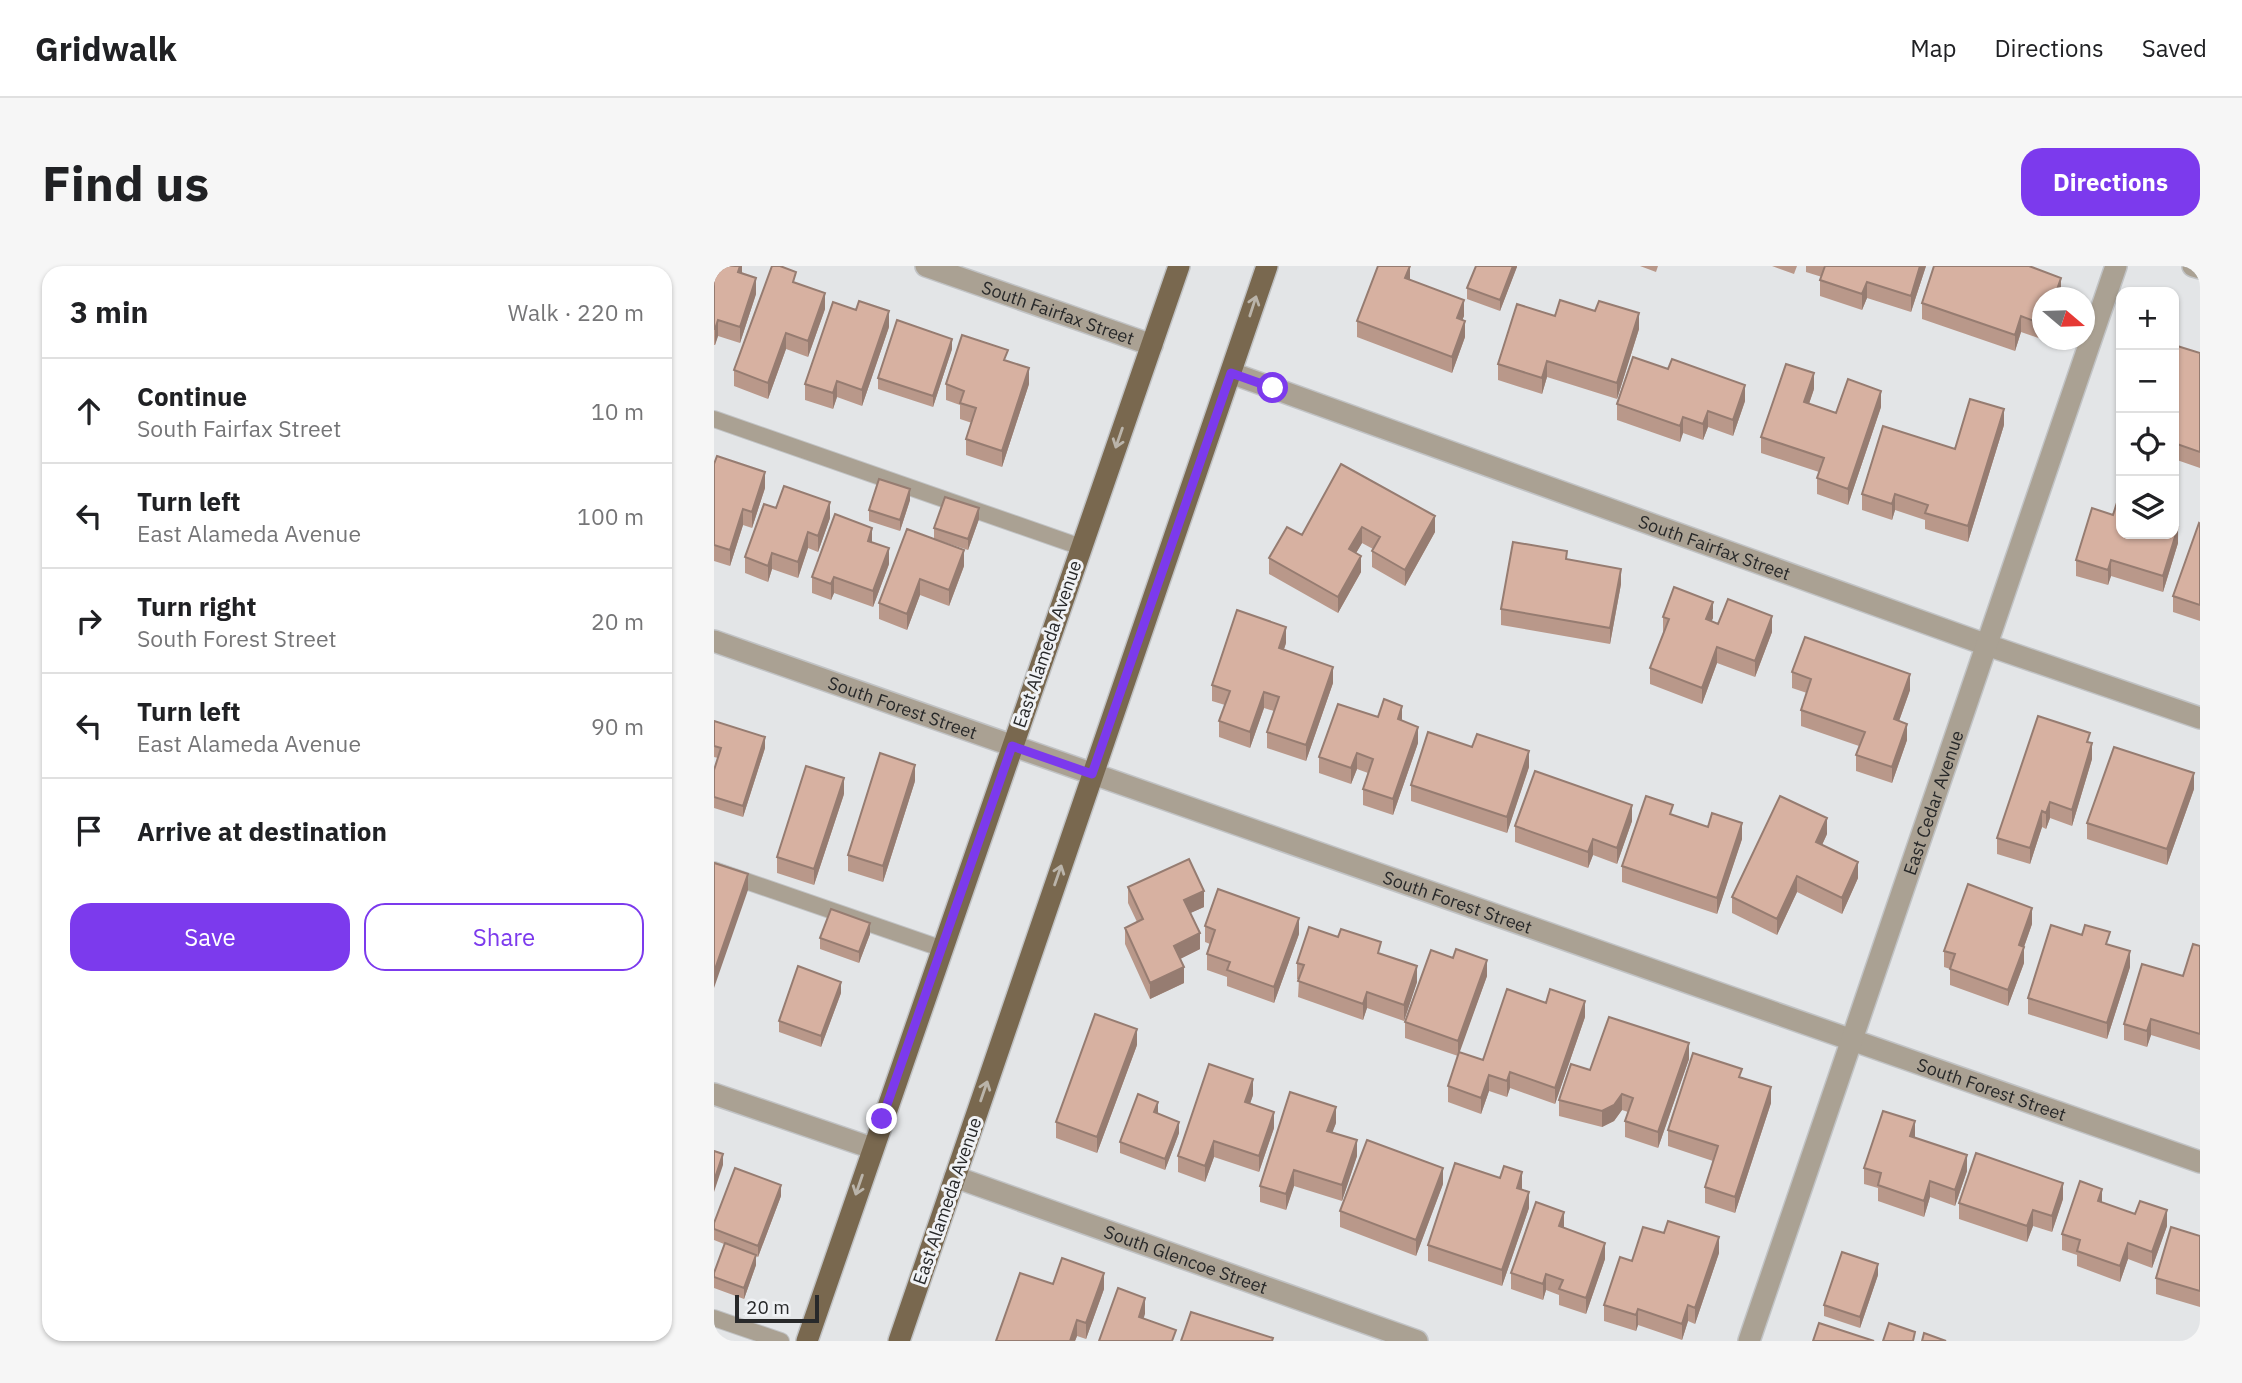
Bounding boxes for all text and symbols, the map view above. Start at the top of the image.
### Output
text: Gridwalk [35,27,177,70]
text: Map [1910,32,1956,64]
text: Directions [1994,32,2104,64]
text: Saved [2142,32,2207,64]
button: Directions [2021,148,2200,216]
text: Find us [42,151,209,214]
street label: South Fairfax Street [979,275,1138,349]
north arrow [2032,287,2095,350]
map controls [2116,287,2179,539]
button: + [2116,287,2179,350]
text: 3 min [70,292,148,331]
one-way arrow [1248,295,1260,317]
text: Walk · 220 m [508,297,644,327]
button: − [2116,350,2179,413]
route start [1257,372,1288,403]
text: Continue [137,379,247,413]
icon: ahead [70,392,108,430]
text: 10 m [591,396,644,426]
text: South Fairfax Street [137,413,341,443]
button: locate [2116,413,2179,476]
one-way arrow [1112,427,1124,449]
button: layers [2116,476,2179,539]
text: Turn left [137,484,240,518]
icon: left [70,497,108,535]
text: 100 m [577,501,644,531]
street label: South Fairfax Street [1635,509,1794,585]
text: East Alameda Avenue [137,518,361,548]
street label: East Alameda Avenue [1008,557,1086,731]
text: Turn right [137,589,256,623]
icon: right [70,602,108,640]
text: 20 m [591,606,644,636]
text: South Forest Street [137,623,337,653]
street label: South Forest Street [825,670,980,744]
text: Turn left [137,694,240,728]
icon: left [70,707,108,745]
text: 90 m [591,711,644,741]
street label: East Cedar Avenue [1897,727,1968,878]
text: East Alameda Avenue [137,728,361,758]
icon: arrive [70,812,108,850]
text: Arrive at destination [137,814,387,848]
one-way arrow [1052,865,1065,887]
street label: South Forest Street [1380,865,1535,938]
button: Save [70,903,350,971]
button: Share [364,903,644,971]
street label: South Forest Street [1914,1052,2069,1126]
one-way arrow [979,1080,991,1102]
route end [866,1103,897,1134]
street label: East Alameda Avenue [908,1114,986,1288]
one-way arrow [852,1174,864,1196]
street label: South Glencoe Street [1101,1219,1271,1299]
scale bar [735,1292,819,1324]
text: 20 m [746,1295,790,1319]

